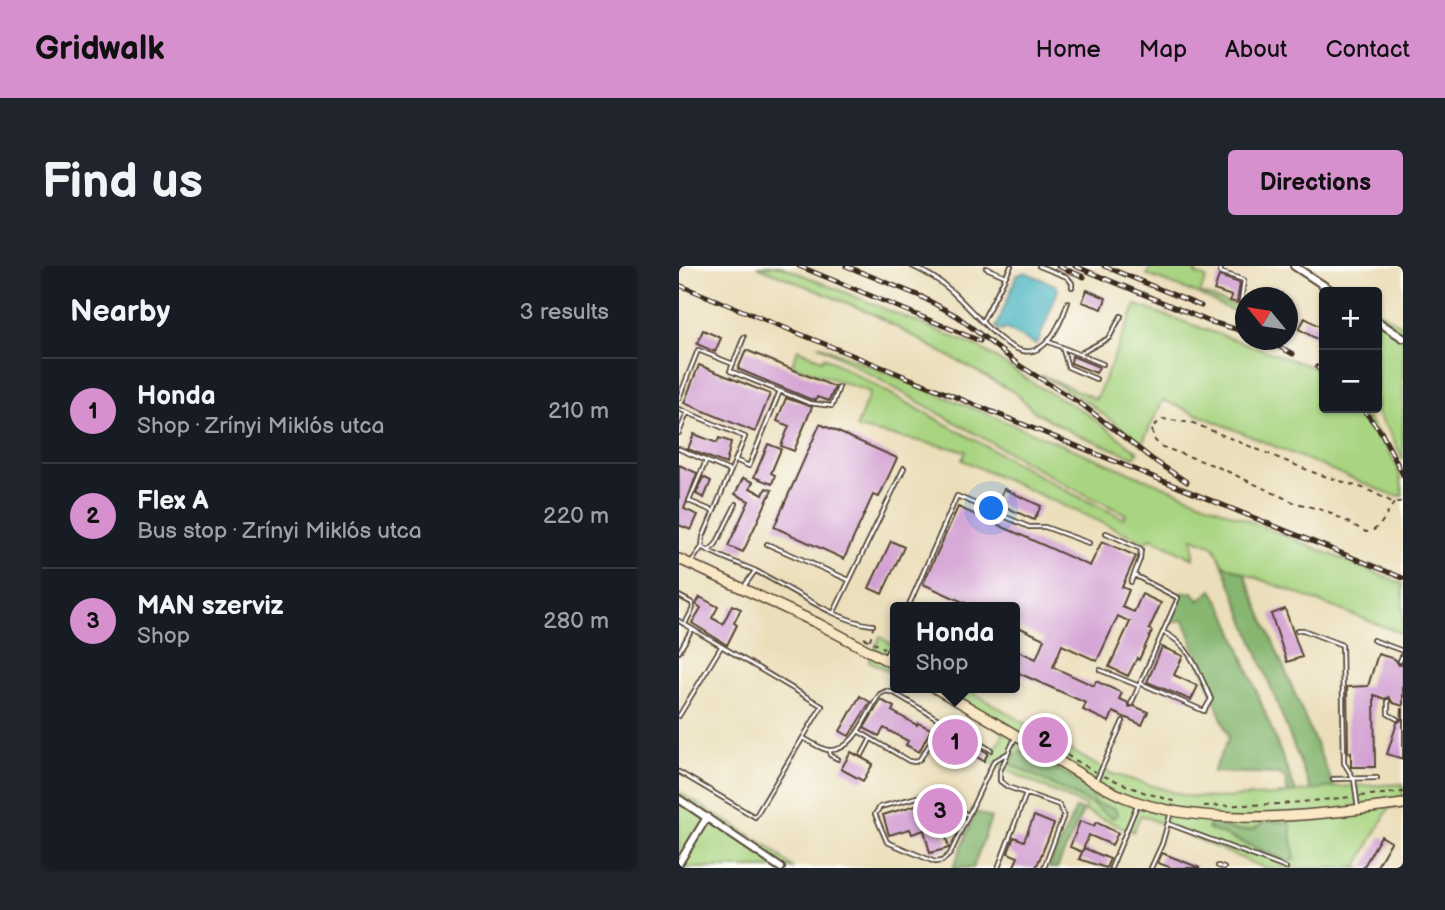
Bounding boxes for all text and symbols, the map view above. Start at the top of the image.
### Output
text: Gridwalk [35,29,165,69]
text: Home [1036,35,1101,64]
text: Map [1139,35,1187,64]
text: About [1225,35,1287,64]
text: Contact [1325,35,1410,64]
button: Directions [1228,150,1403,215]
text: Find us [42,153,203,212]
north arrow [1235,287,1298,350]
map controls [1319,287,1382,413]
button: + [1319,287,1382,350]
text: Nearby [70,294,170,330]
text: 3 results [520,298,609,326]
button: − [1319,350,1382,413]
text: Honda [137,381,216,412]
text: 1 [88,397,98,425]
text: 210 m [548,397,609,425]
text: Shop · Zrínyi Miklós utca [137,412,384,440]
text: Flex A [137,486,208,517]
your location [974,491,1008,525]
text: 2 [86,502,100,530]
text: 220 m [543,502,609,530]
text: Bus stop · Zrínyi Miklós utca [137,517,422,545]
text: MAN szerviz [137,591,284,622]
popup [890,602,1020,693]
text: 3 [86,607,100,635]
text: 280 m [543,607,609,635]
text: Honda [916,618,994,649]
text: Shop [137,622,190,650]
text: Shop [916,649,969,677]
pin: 2 [1022,714,1068,766]
pin: 1 [932,716,978,768]
pin: 3 [917,785,963,837]

